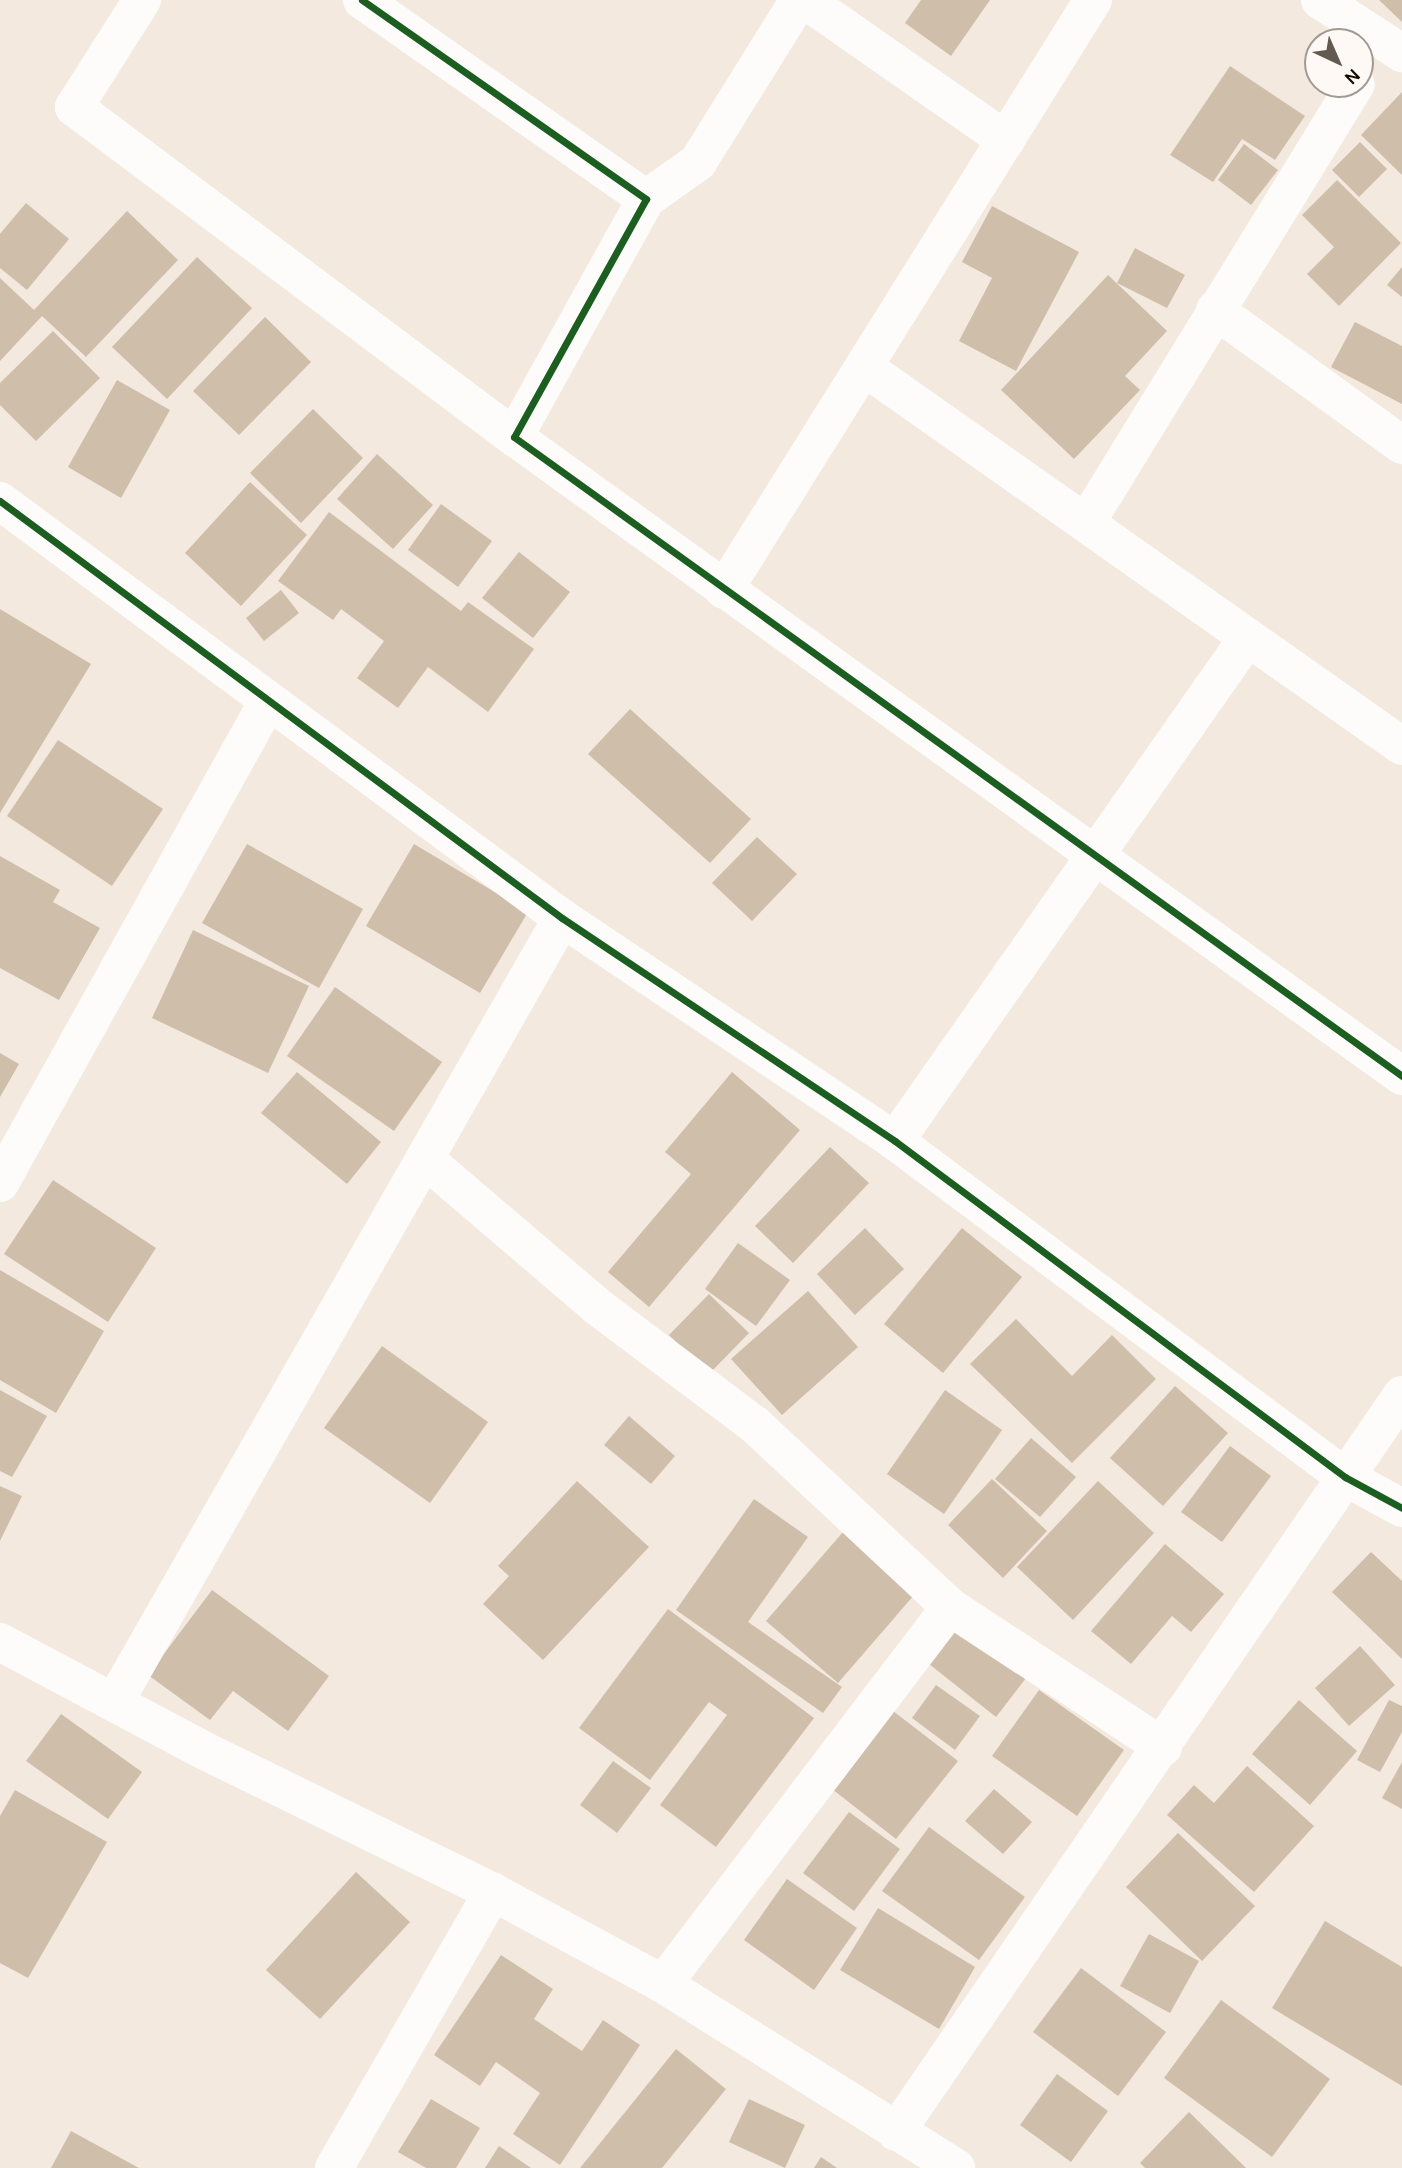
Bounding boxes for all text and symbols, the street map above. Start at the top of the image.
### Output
north arrow [1304,28,1374,98]
text: N [1340,64,1365,89]

